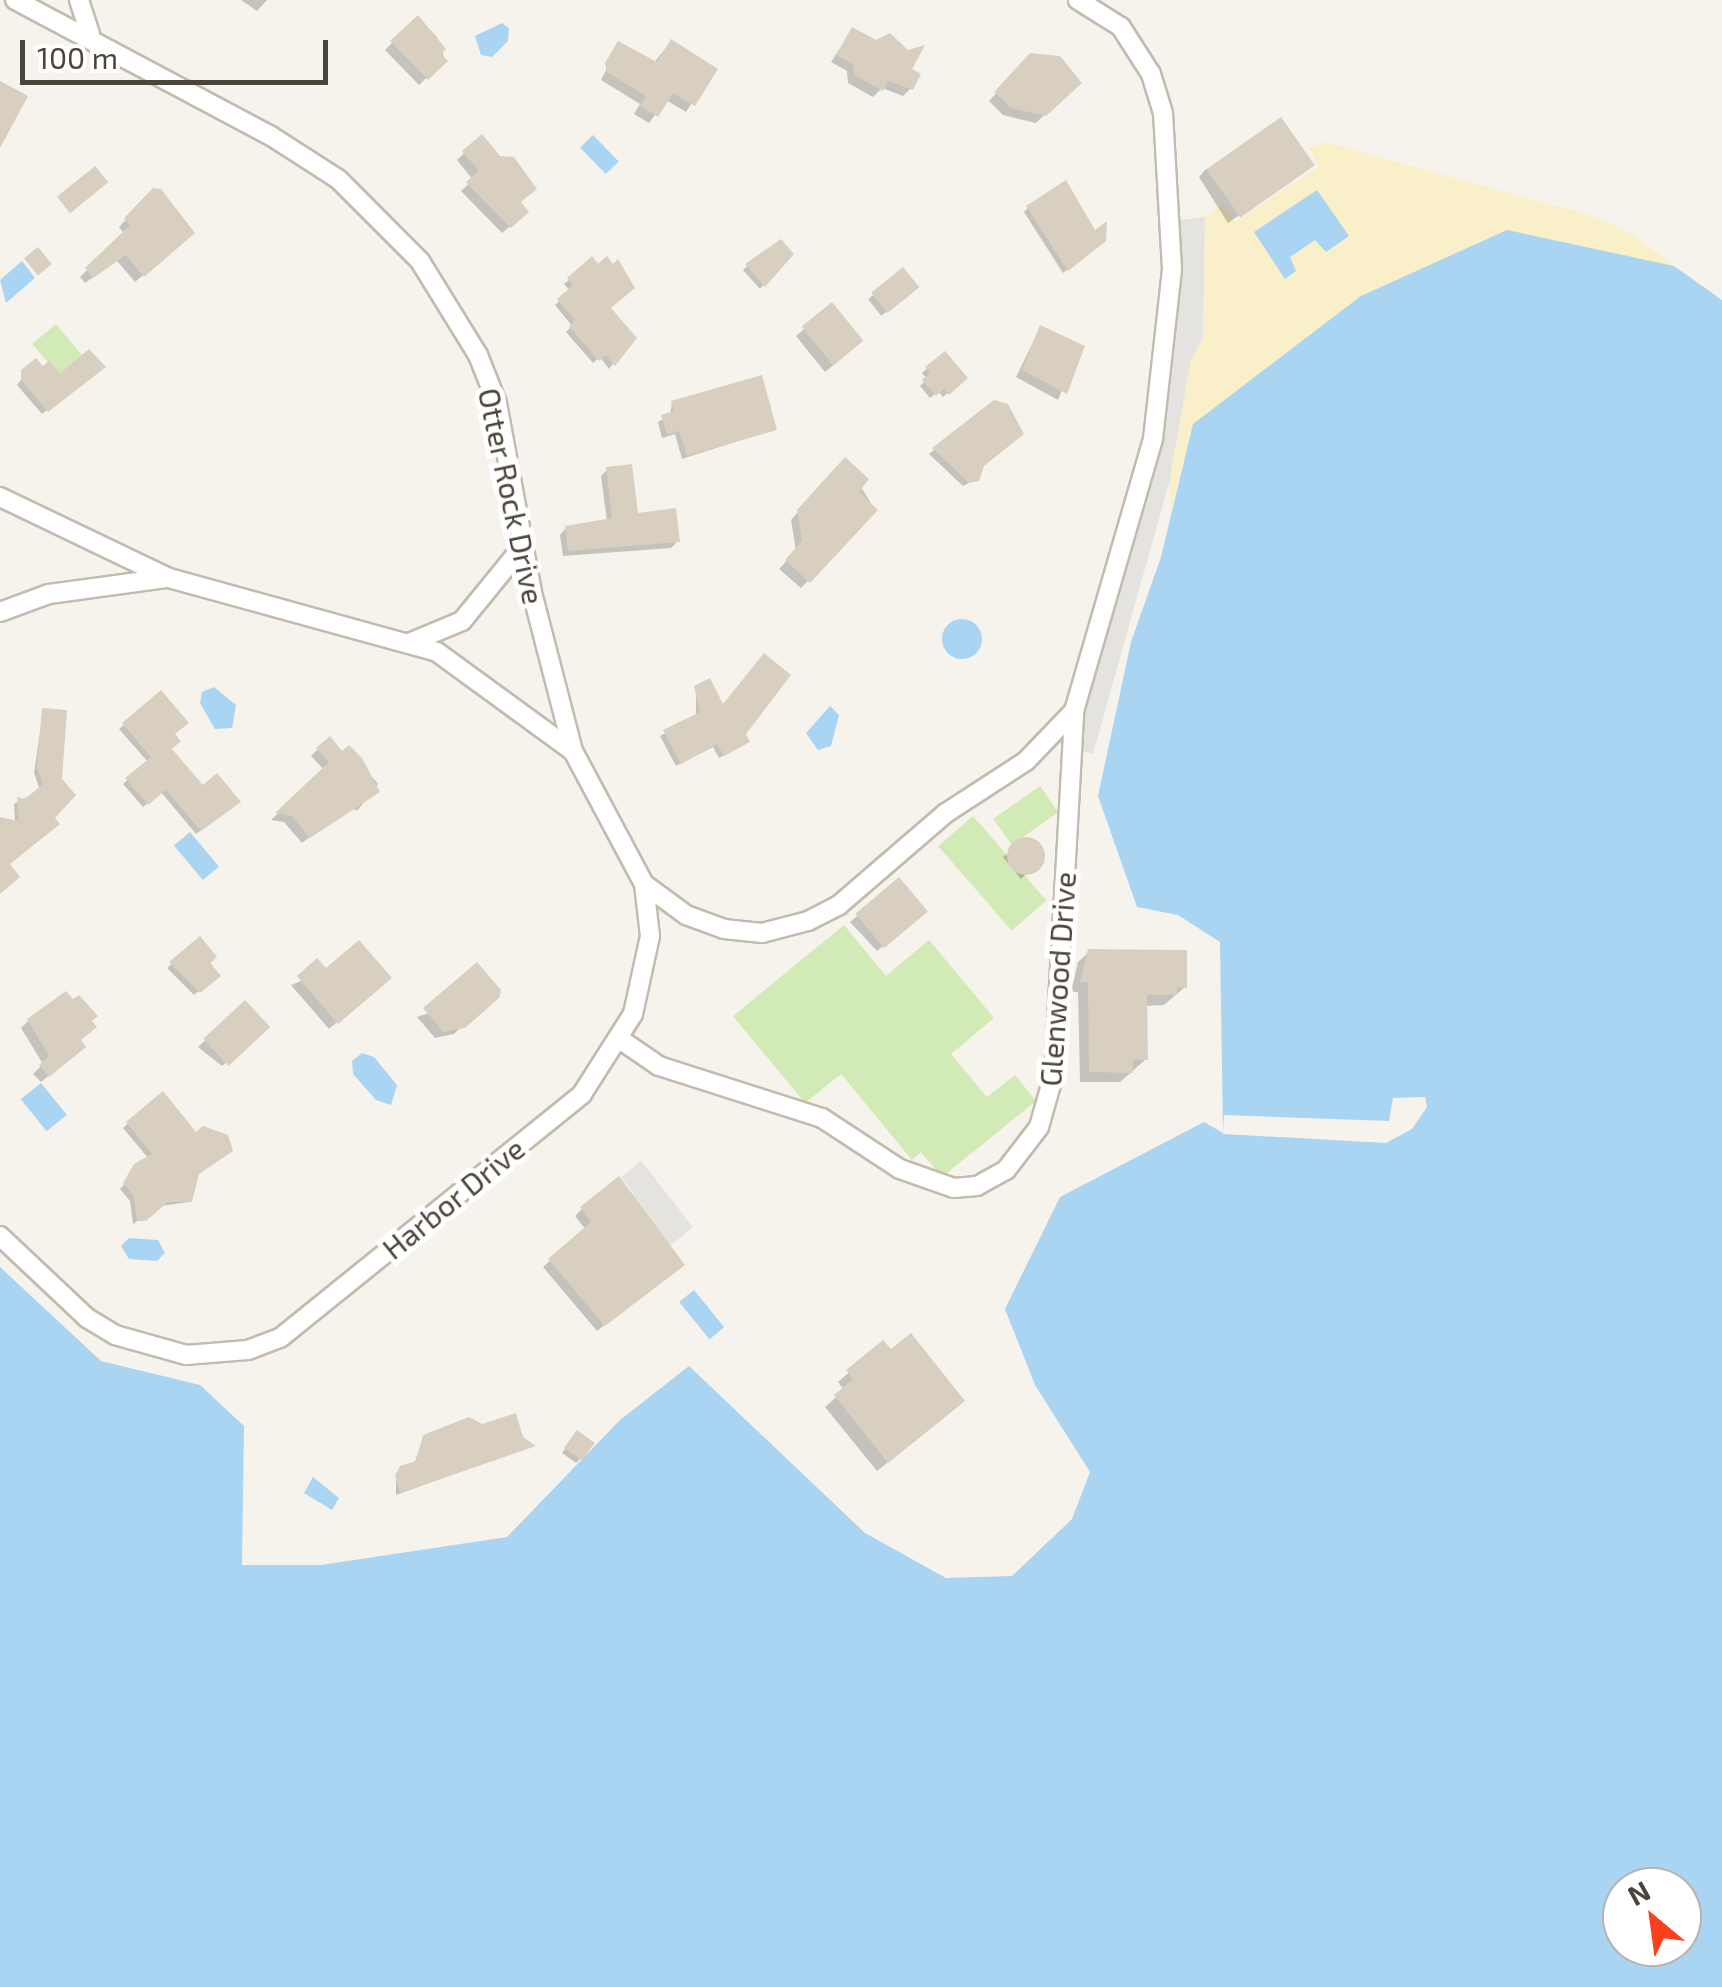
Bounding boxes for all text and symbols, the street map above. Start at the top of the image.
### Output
scale bar [25,20,332,82]
text: 100 m [37,39,118,75]
street label: Otter Rock Drive [471,384,553,608]
street label: Glenwood Drive [1032,870,1082,1088]
street label: Harbor Drive [375,1130,531,1266]
north arrow [1602,1867,1702,1967]
text: N [1621,1873,1656,1912]

